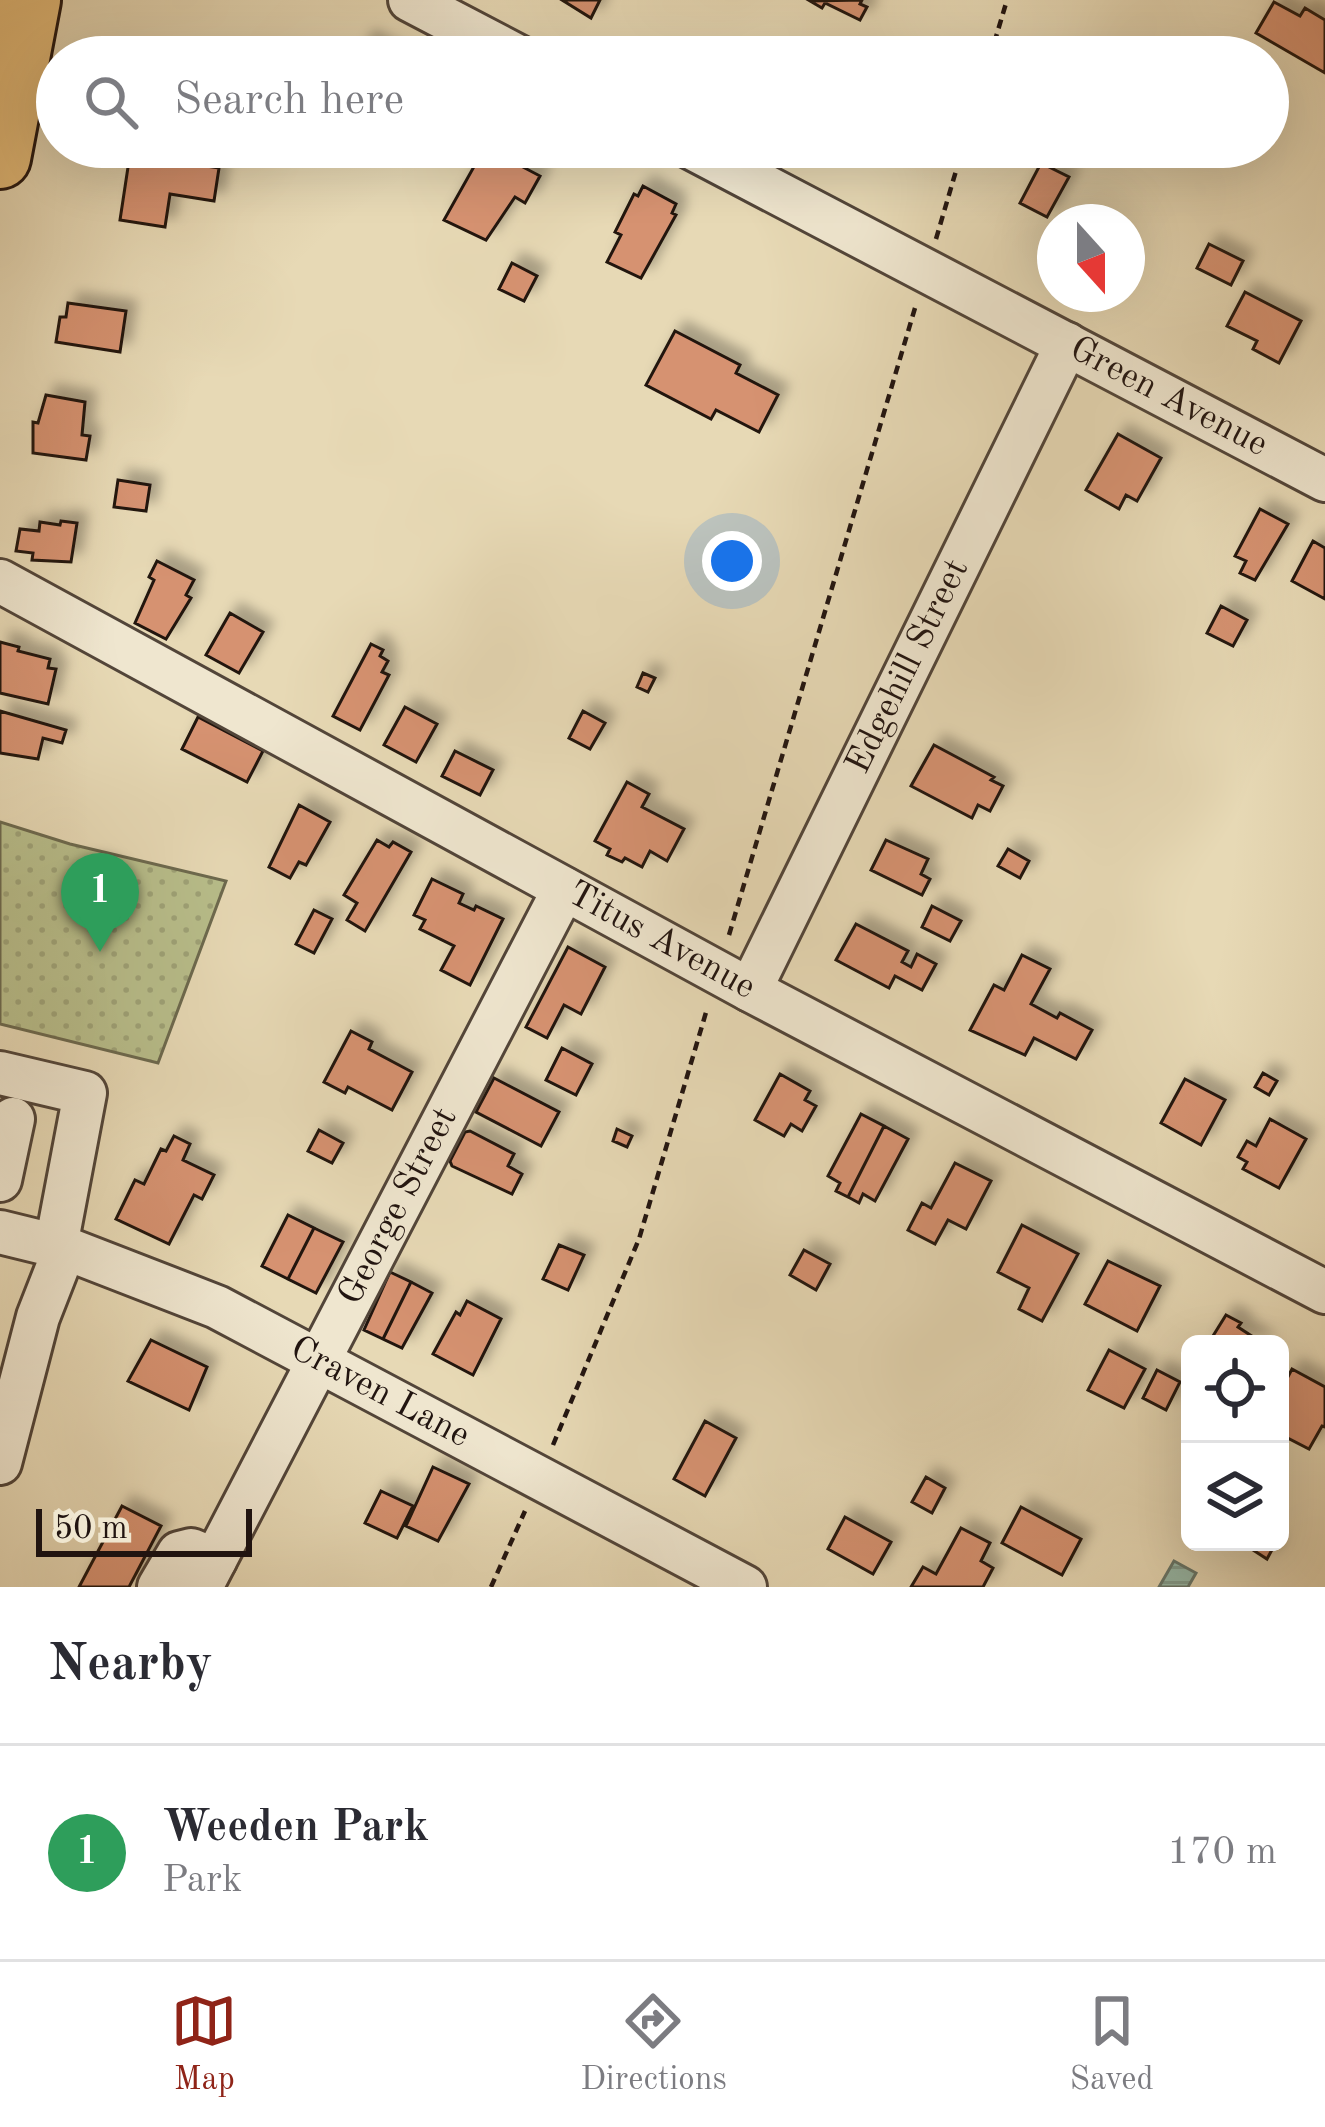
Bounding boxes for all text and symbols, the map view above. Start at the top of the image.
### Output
search box [36,36,1289,168]
icon: search [78,69,144,135]
text: Search here [174,79,404,124]
north arrow [1037,204,1145,312]
street label: Green Avenue [1063,331,1273,464]
your location [702,531,762,591]
street label: Edgehill Street [841,554,976,780]
pin: 1 [61,853,139,952]
street label: Titus Avenue [561,876,761,1007]
street label: George Street [333,1102,465,1311]
street label: Craven Lane [284,1331,475,1455]
map controls [1181,1335,1289,1551]
button: locate [1181,1335,1289,1443]
button: layers [1181,1443,1289,1551]
scale bar [36,1503,252,1556]
text: 50 m [54,1513,128,1546]
text: Nearby [48,1640,213,1691]
text: Weeden Park [162,1806,429,1851]
text: 1 [76,1833,98,1872]
text: 170 m [1167,1833,1277,1872]
text: Park [162,1861,242,1900]
tab: Map [171,1988,237,2101]
tab: Directions [580,1988,727,2101]
tab: Saved [1070,1988,1154,2101]

